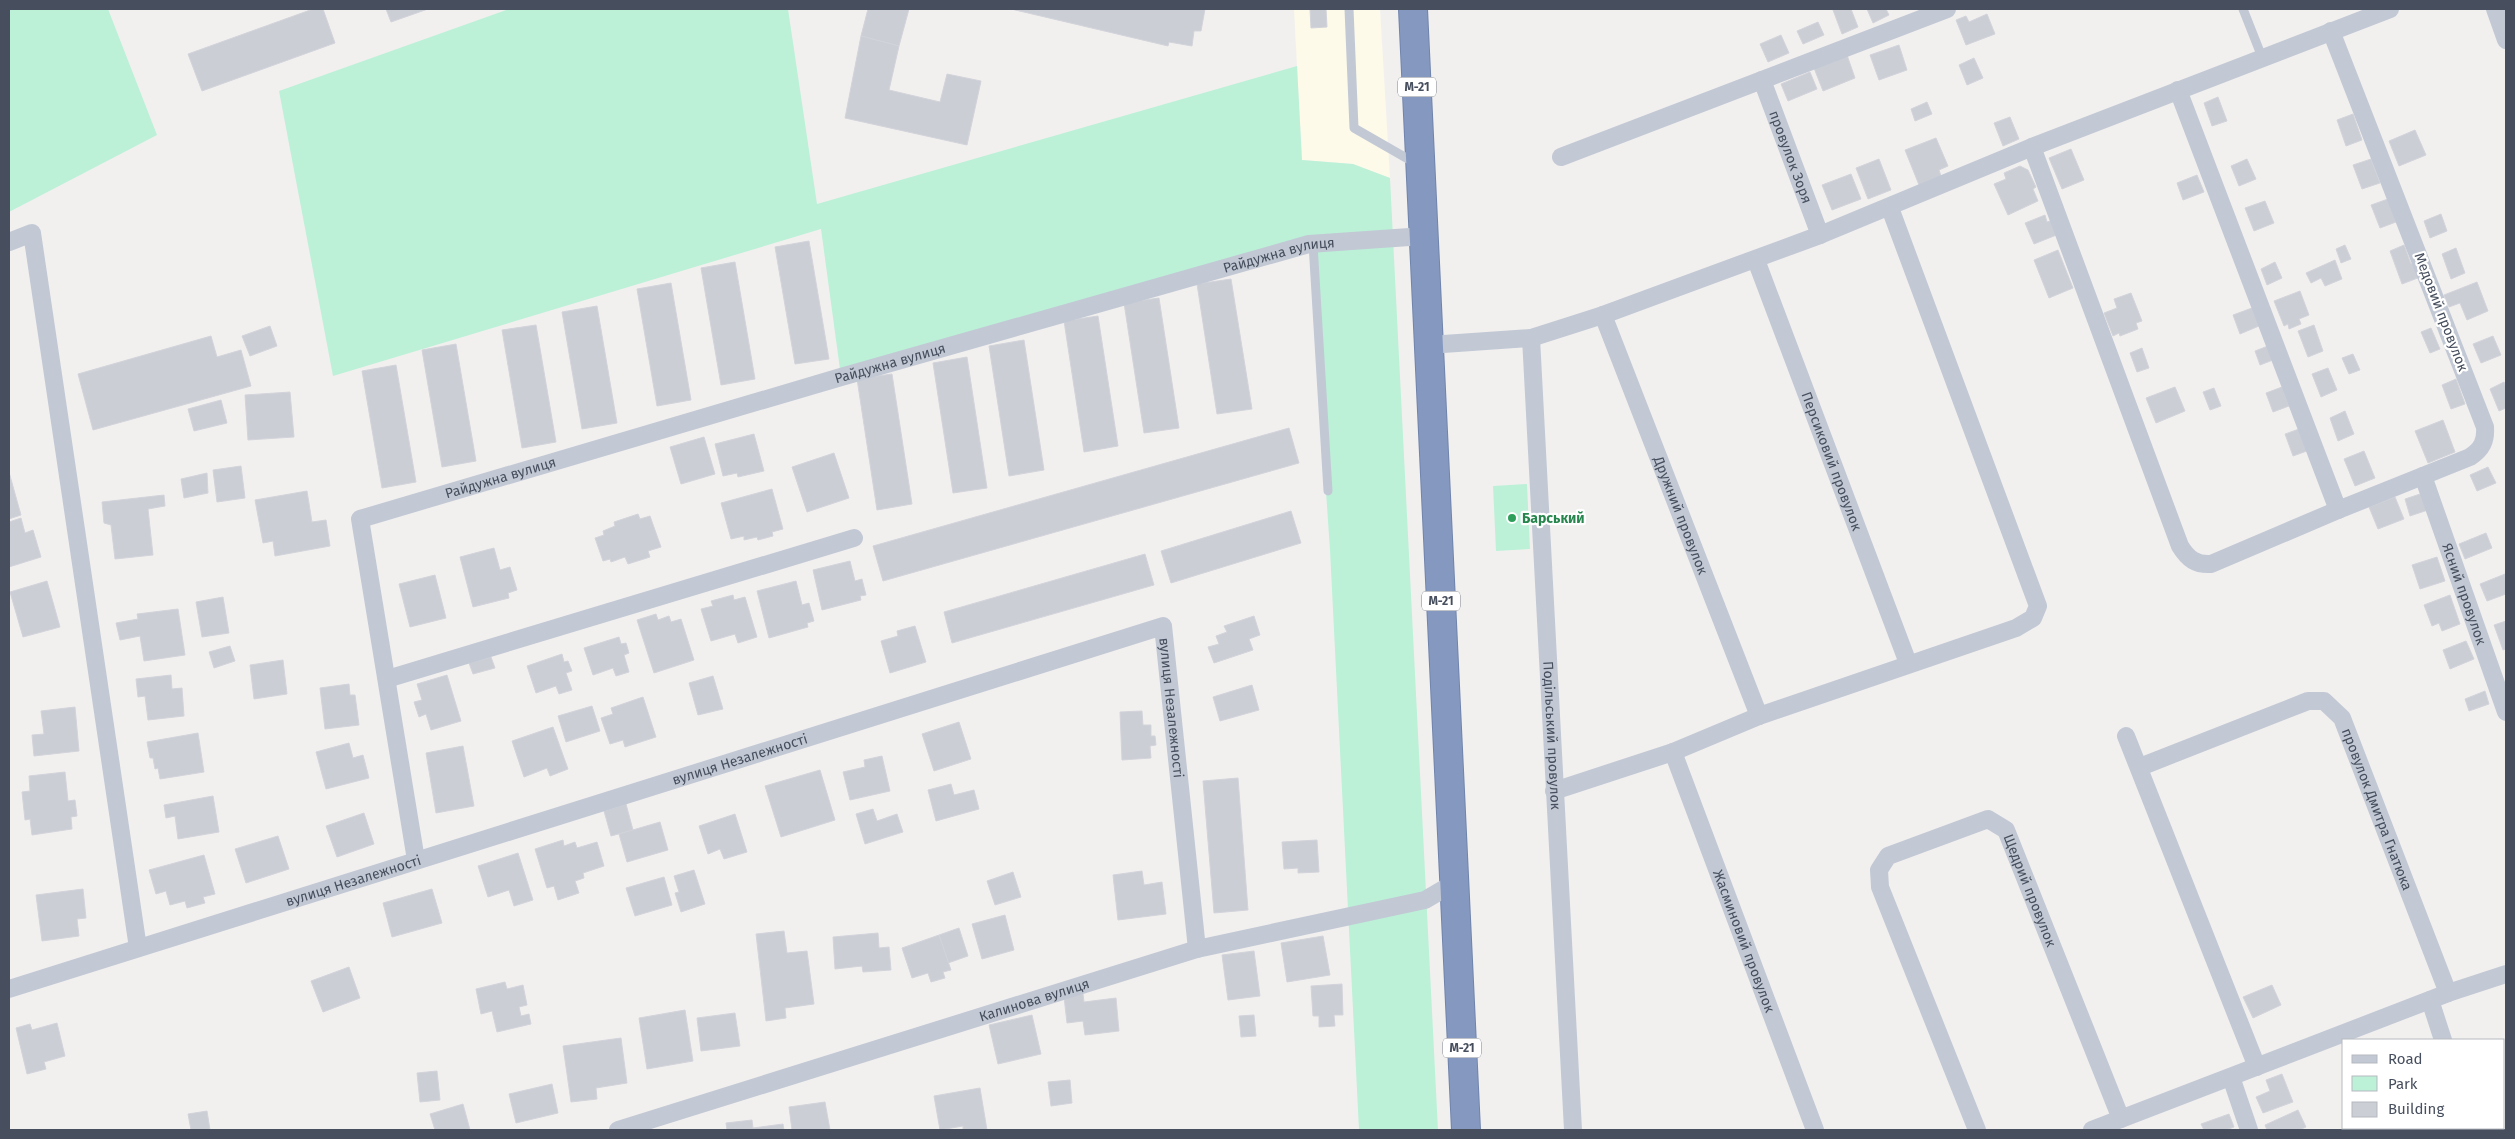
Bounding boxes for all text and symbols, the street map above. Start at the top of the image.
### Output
road number: М-21 [1398,77,1436,96]
street label: провулок Зоря [1766,108,1816,206]
street label: Райдужна вулиця [1221,234,1335,276]
street label: Медовий провулок [2411,250,2472,374]
street label: Райдужна вулиця [832,339,947,387]
street label: Персиковий провулок [1798,389,1866,534]
street label: Райдужна вулиця [443,453,558,502]
street label: Дружний провулок [1650,453,1712,578]
place label: Барський [1522,510,1585,527]
marker: Барський [1506,512,1518,524]
street label: Ясний провулок [2439,541,2490,648]
road number: М-21 [1422,592,1460,610]
street label: вулиця Незалежності [1156,637,1187,779]
street label: Подільський провулок [1540,661,1565,811]
street label: провулок Дмитра Гнатюка [2338,726,2416,893]
street label: вулиця Незалежності [670,730,810,788]
street label: Щедрий провулок [2000,832,2060,950]
street label: вулиця Незалежності [284,851,423,910]
street label: Жасминовий провулок [1709,867,1779,1016]
street label: Калинова вулиця [977,975,1091,1025]
road number: М-21 [1443,1038,1481,1058]
legend [2342,1039,2505,1129]
text: Road [2388,1050,2423,1068]
text: Park [2388,1075,2418,1093]
text: Building [2388,1100,2444,1118]

